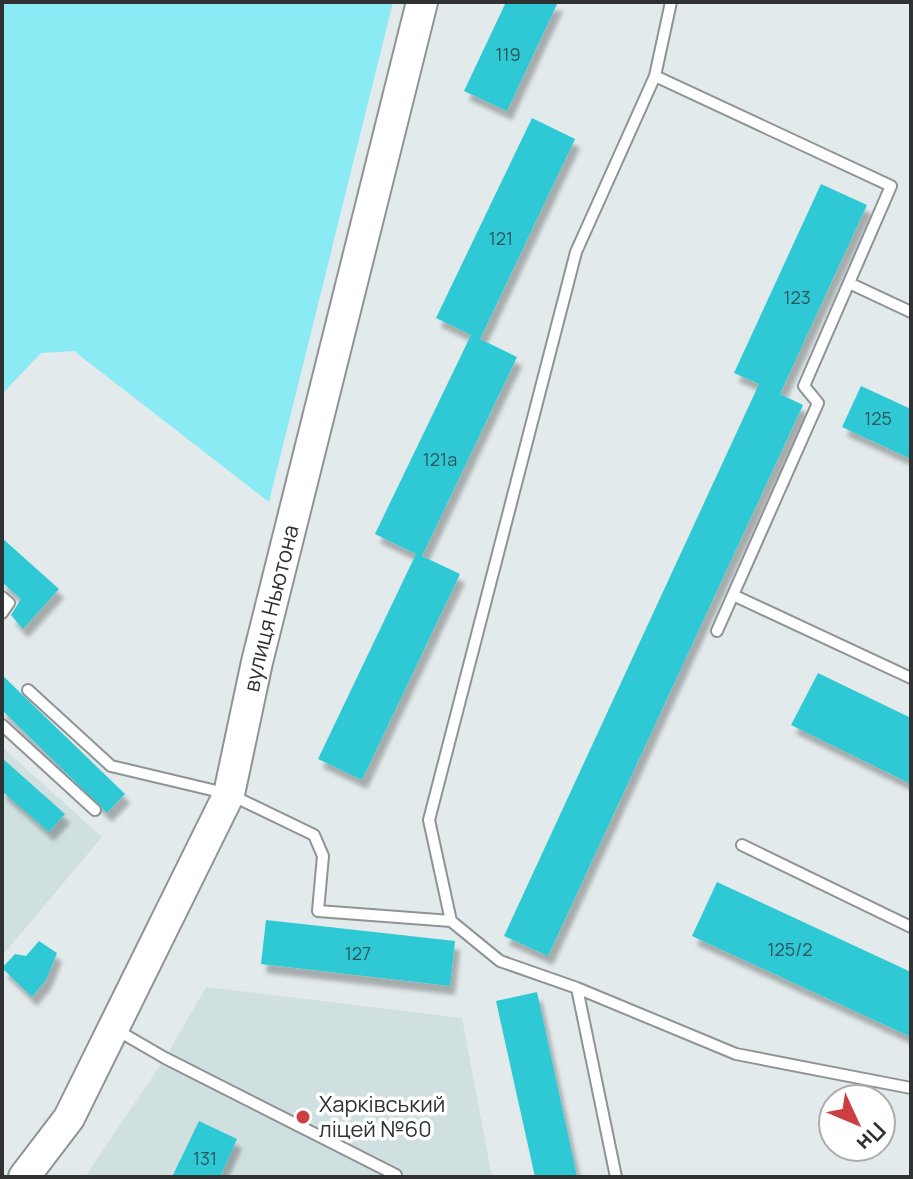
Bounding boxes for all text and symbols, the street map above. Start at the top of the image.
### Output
house number: 119 [495,42,521,66]
house number: 121 [489,226,513,250]
house number: 123 [783,285,811,309]
house number: 125 [864,406,892,430]
house number: 121а [423,447,457,471]
street label: вулиця Ньютона [236,522,306,695]
house number: 125/2 [768,937,812,961]
house number: 127 [345,941,371,965]
north arrow [817,1083,897,1163]
place label: Харківський ліцей №60 [319,1089,445,1144]
marker: Харківський ліцей №60 [294,1108,312,1126]
text: Пн [850,1116,892,1158]
house number: 131 [193,1146,217,1170]

